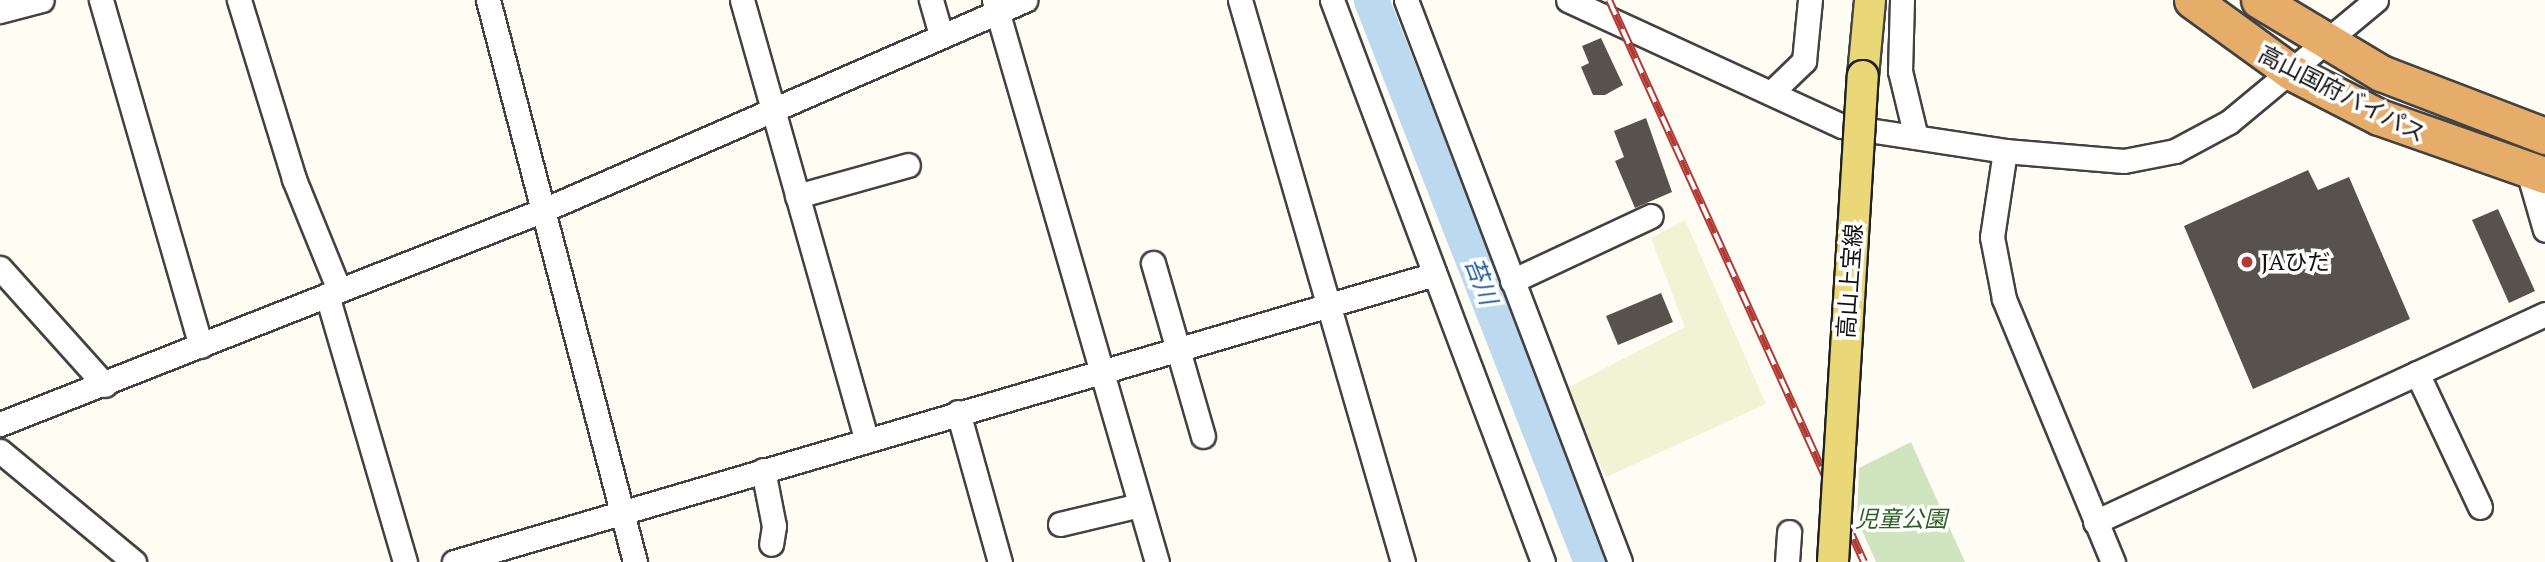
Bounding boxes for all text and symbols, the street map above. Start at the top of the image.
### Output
street label: 高山国府バイパス [2254,40,2430,148]
street label: 高山上宝線 [1832,223,1868,339]
place label: JAひだ [2261,248,2331,276]
water label: 苔川 [1459,253,1503,309]
marker: JAひだ [2239,254,2255,270]
park label: 児童公園 [1855,505,1947,533]

